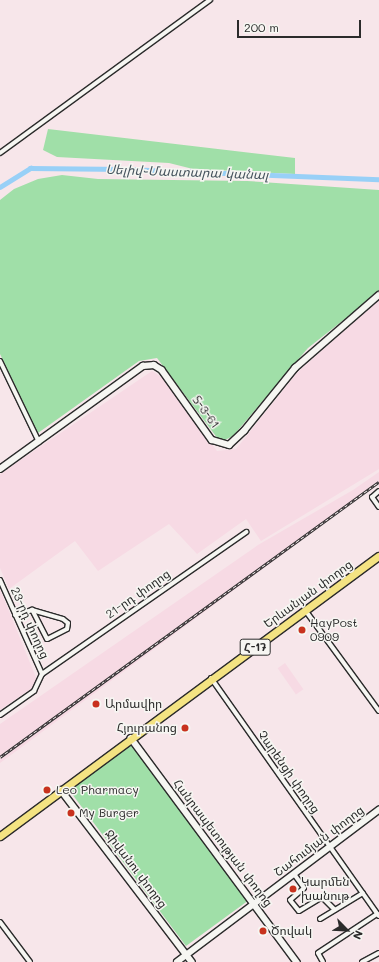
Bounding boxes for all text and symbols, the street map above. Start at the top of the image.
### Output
scale bar [239,12,363,38]
text: 200 m [244,19,279,35]
water label: Սելիվ֊Մաստարա կանալ [105,161,269,183]
street label: Տ-3-61 [189,393,223,431]
street label: Երևանյան փողոց [261,557,355,631]
street label: 21-րդ փողոց [103,566,173,622]
street label: 23-րդ փողոց [8,585,52,661]
place label: HayPost 0909 [310,616,358,644]
marker: HayPost 0909 [297,625,307,635]
road number: Հ-17 [239,638,271,656]
place label: Արմավիր [105,697,162,711]
marker: Արմավիր [90,698,102,710]
place label: Հյուրանոց [117,721,177,735]
marker: Հյուրանոց [180,723,190,733]
street label: Չարենցի փողոց [255,728,323,816]
street label: Հանրապետության փողոց [170,776,276,910]
place label: Leo Pharmacy [56,783,139,797]
marker: Leo Pharmacy [41,784,53,796]
street label: Շահումյան փողոց [271,803,367,879]
place label: My Burger [79,806,139,820]
marker: My Burger [66,808,76,818]
street label: Ջիվանու փողոց [102,827,170,911]
place label: Կարմեն խանութ [301,875,350,903]
marker: Կարմեն խանութ [288,884,298,894]
north arrow [327,910,367,950]
place label: Ծովակ [271,924,312,938]
marker: Ծովակ [258,926,268,936]
text: N [350,928,367,942]

